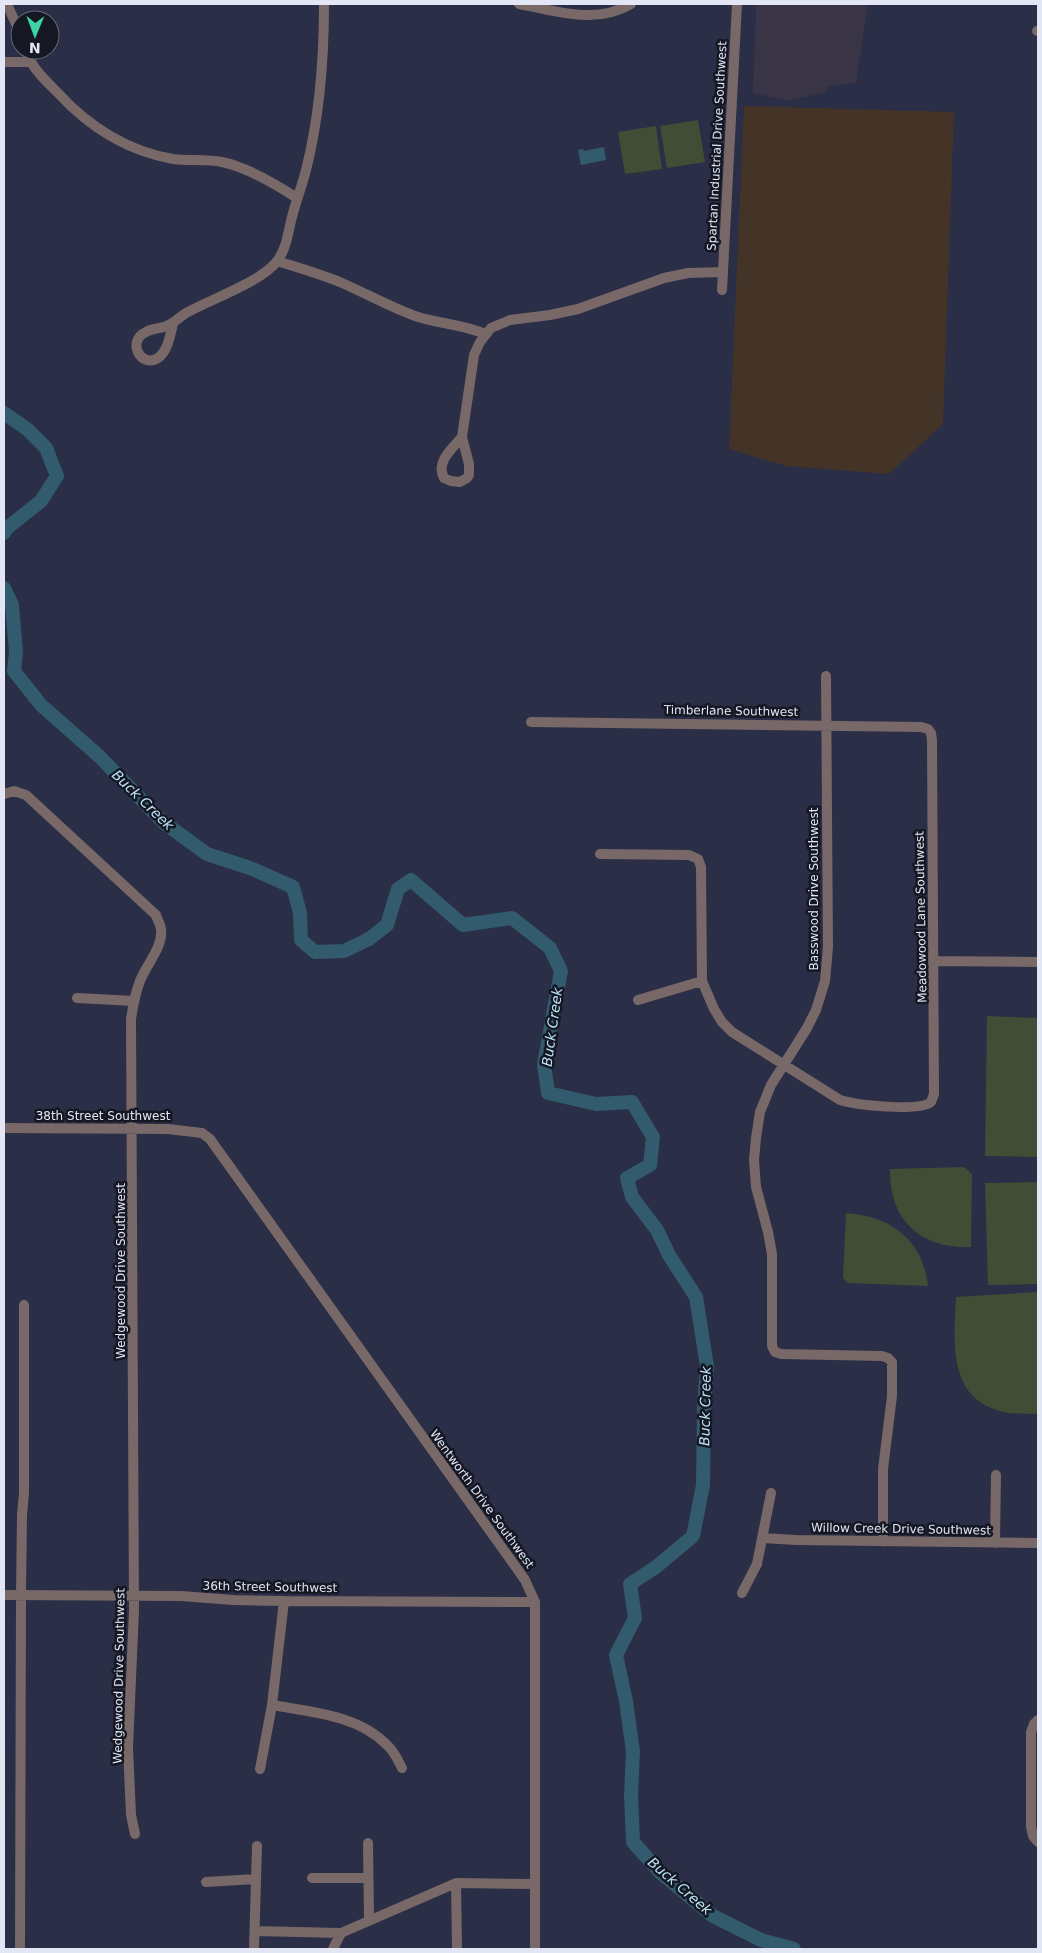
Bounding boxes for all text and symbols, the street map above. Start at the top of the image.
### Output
north arrow [10,10,60,60]
text: N [29,40,41,56]
street label: Spartan Industrial Drive Southwest [705,41,729,251]
street label: Timberlane Southwest [663,703,799,719]
water label: Buck Creek [109,767,178,834]
street label: Basswood Drive Southwest [807,807,821,970]
street label: Meadowood Lane Southwest [912,831,929,1003]
water label: Buck Creek [539,986,566,1068]
street label: 38th Street Southwest [36,1109,171,1123]
street label: Wedgewood Drive Southwest [114,1183,128,1359]
water label: Buck Creek [696,1365,714,1446]
street label: Wentworth Drive Southwest [427,1427,537,1571]
street label: Willow Creek Drive Southwest [811,1520,991,1538]
street label: 36th Street Southwest [203,1579,338,1595]
street label: Wedgewood Drive Southwest [110,1588,128,1764]
water label: Buck Creek [645,1854,716,1919]

